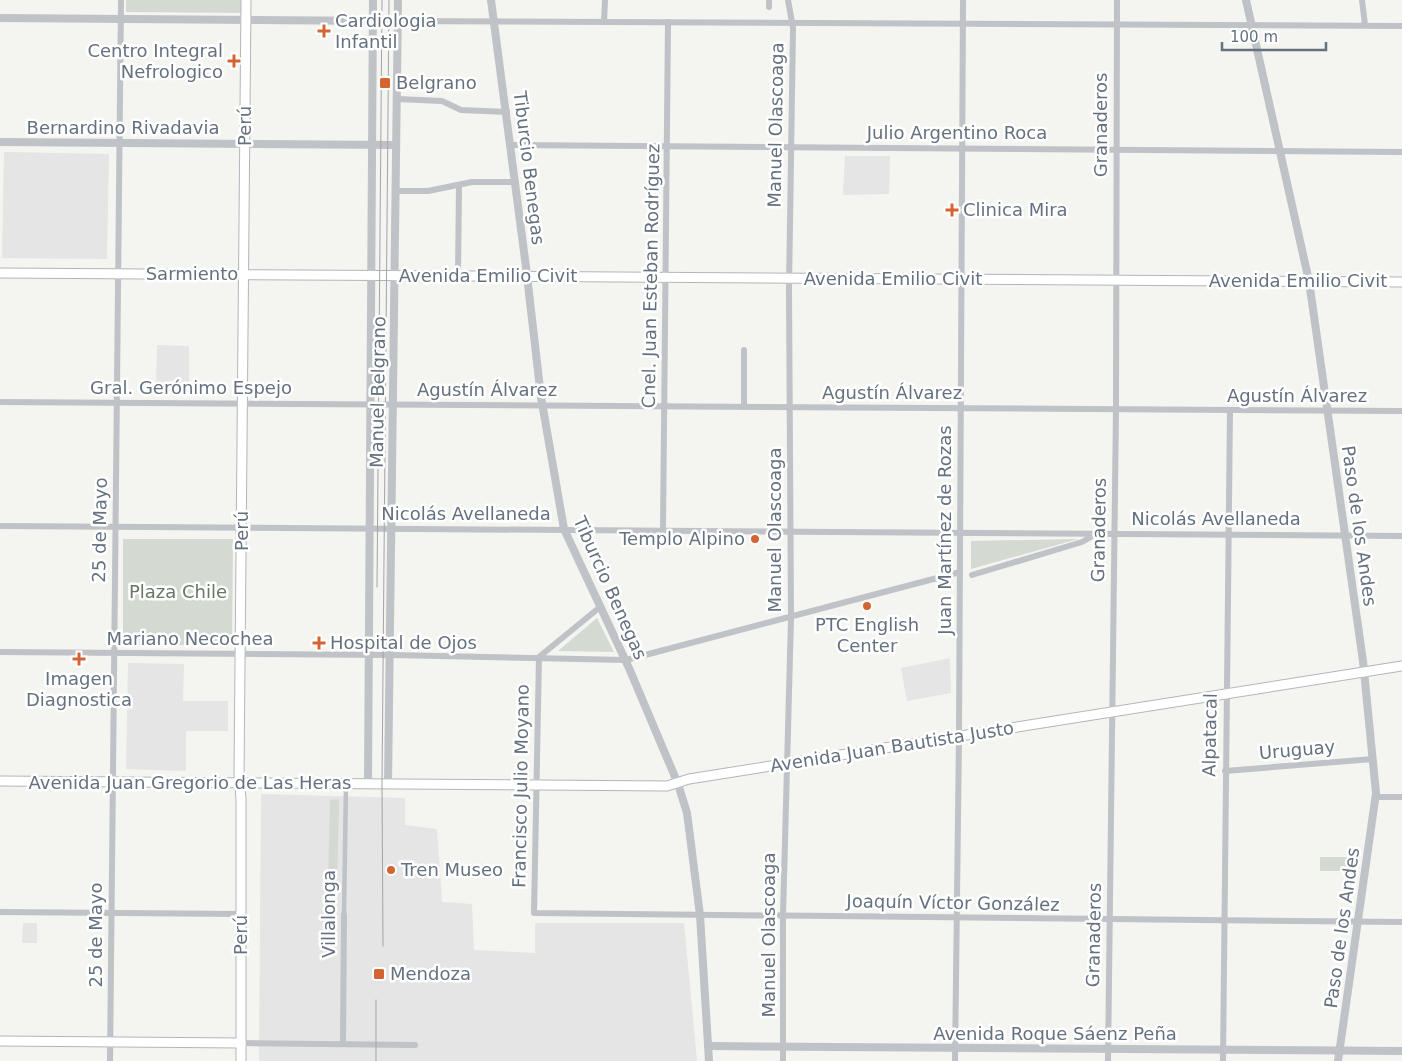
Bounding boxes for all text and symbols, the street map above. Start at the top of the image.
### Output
place label: Cardiologia Infantil [335,10,437,52]
scale bar [1222,20,1326,52]
marker: Cardiologia Infantil [317,24,331,38]
text: 100 m [1230,28,1278,46]
place label: Centro Integral Nefrologico [87,40,223,82]
street label: Manuel Olascoaga [764,42,787,208]
marker: Centro Integral Nefrologico [227,54,241,68]
place label: Belgrano [396,72,477,93]
street label: Granaderos [1090,73,1111,177]
marker: Belgrano [378,76,392,90]
street label: Tiburcio Benegas [510,89,549,246]
street label: Perú [234,106,255,146]
street label: Bernardino Rivadavia [27,117,219,138]
street label: Julio Argentino Roca [866,122,1047,143]
street label: Cnel. Juan Esteban Rodríguez [638,143,663,409]
place label: Clinica Mira [963,199,1068,220]
marker: Clinica Mira [945,203,959,217]
street label: Sarmiento [146,263,238,284]
street label: Avenida Emilio Civit [399,265,577,286]
street label: Avenida Emilio Civit [804,268,982,289]
street label: Avenida Emilio Civit [1209,270,1387,291]
street label: Manuel Belgrano [366,316,389,468]
street label: Gral. Gerónimo Espejo [90,377,292,398]
street label: Agustín Álvarez [417,379,557,400]
street label: Agustín Álvarez [822,382,962,403]
street label: Agustín Álvarez [1227,385,1367,406]
street label: Juan Martínez de Rozas [934,425,955,636]
street label: Paso de los Andes [1338,444,1381,608]
street label: Manuel Olascoaga [764,447,785,613]
street label: 25 de Mayo [88,477,111,583]
street label: Granaderos [1087,477,1110,583]
street label: Nicolás Avellaneda [381,503,551,524]
street label: Nicolás Avellaneda [1131,508,1301,529]
street label: Perú [231,511,252,551]
street label: Tiburcio Benegas [569,512,652,663]
place label: Templo Alpino [618,528,745,549]
marker: Templo Alpino [749,533,761,545]
park label: Plaza Chile [129,581,227,602]
marker: PTC English Center [861,600,873,612]
place label: PTC English Center [815,614,919,656]
street label: Mariano Necochea [107,628,274,649]
place label: Hospital de Ojos [330,632,477,653]
marker: Hospital de Ojos [312,636,326,650]
marker: Imagen Diagnostica [72,652,86,666]
place label: Imagen Diagnostica [26,668,132,710]
street label: Francisco Julio Moyano [508,684,533,888]
street label: Alpatacal [1198,693,1221,777]
street label: Avenida Juan Bautista Justo [768,717,1015,776]
street label: Uruguay [1258,736,1336,763]
street label: Avenida Juan Gregorio de Las Heras [29,772,351,793]
street label: Paso de los Andes [1320,846,1363,1010]
street label: Manuel Olascoaga [758,852,779,1018]
place label: Tren Museo [400,859,503,880]
marker: Tren Museo [385,864,397,876]
street label: Villalonga [318,870,339,958]
street label: 25 de Mayo [85,882,106,988]
street label: Granaderos [1082,882,1105,988]
street label: Joaquín Víctor González [845,890,1060,915]
street label: Perú [230,915,251,955]
place label: Mendoza [390,963,471,984]
marker: Mendoza [372,967,386,981]
street label: Avenida Roque Sáenz Peña [933,1023,1177,1044]

